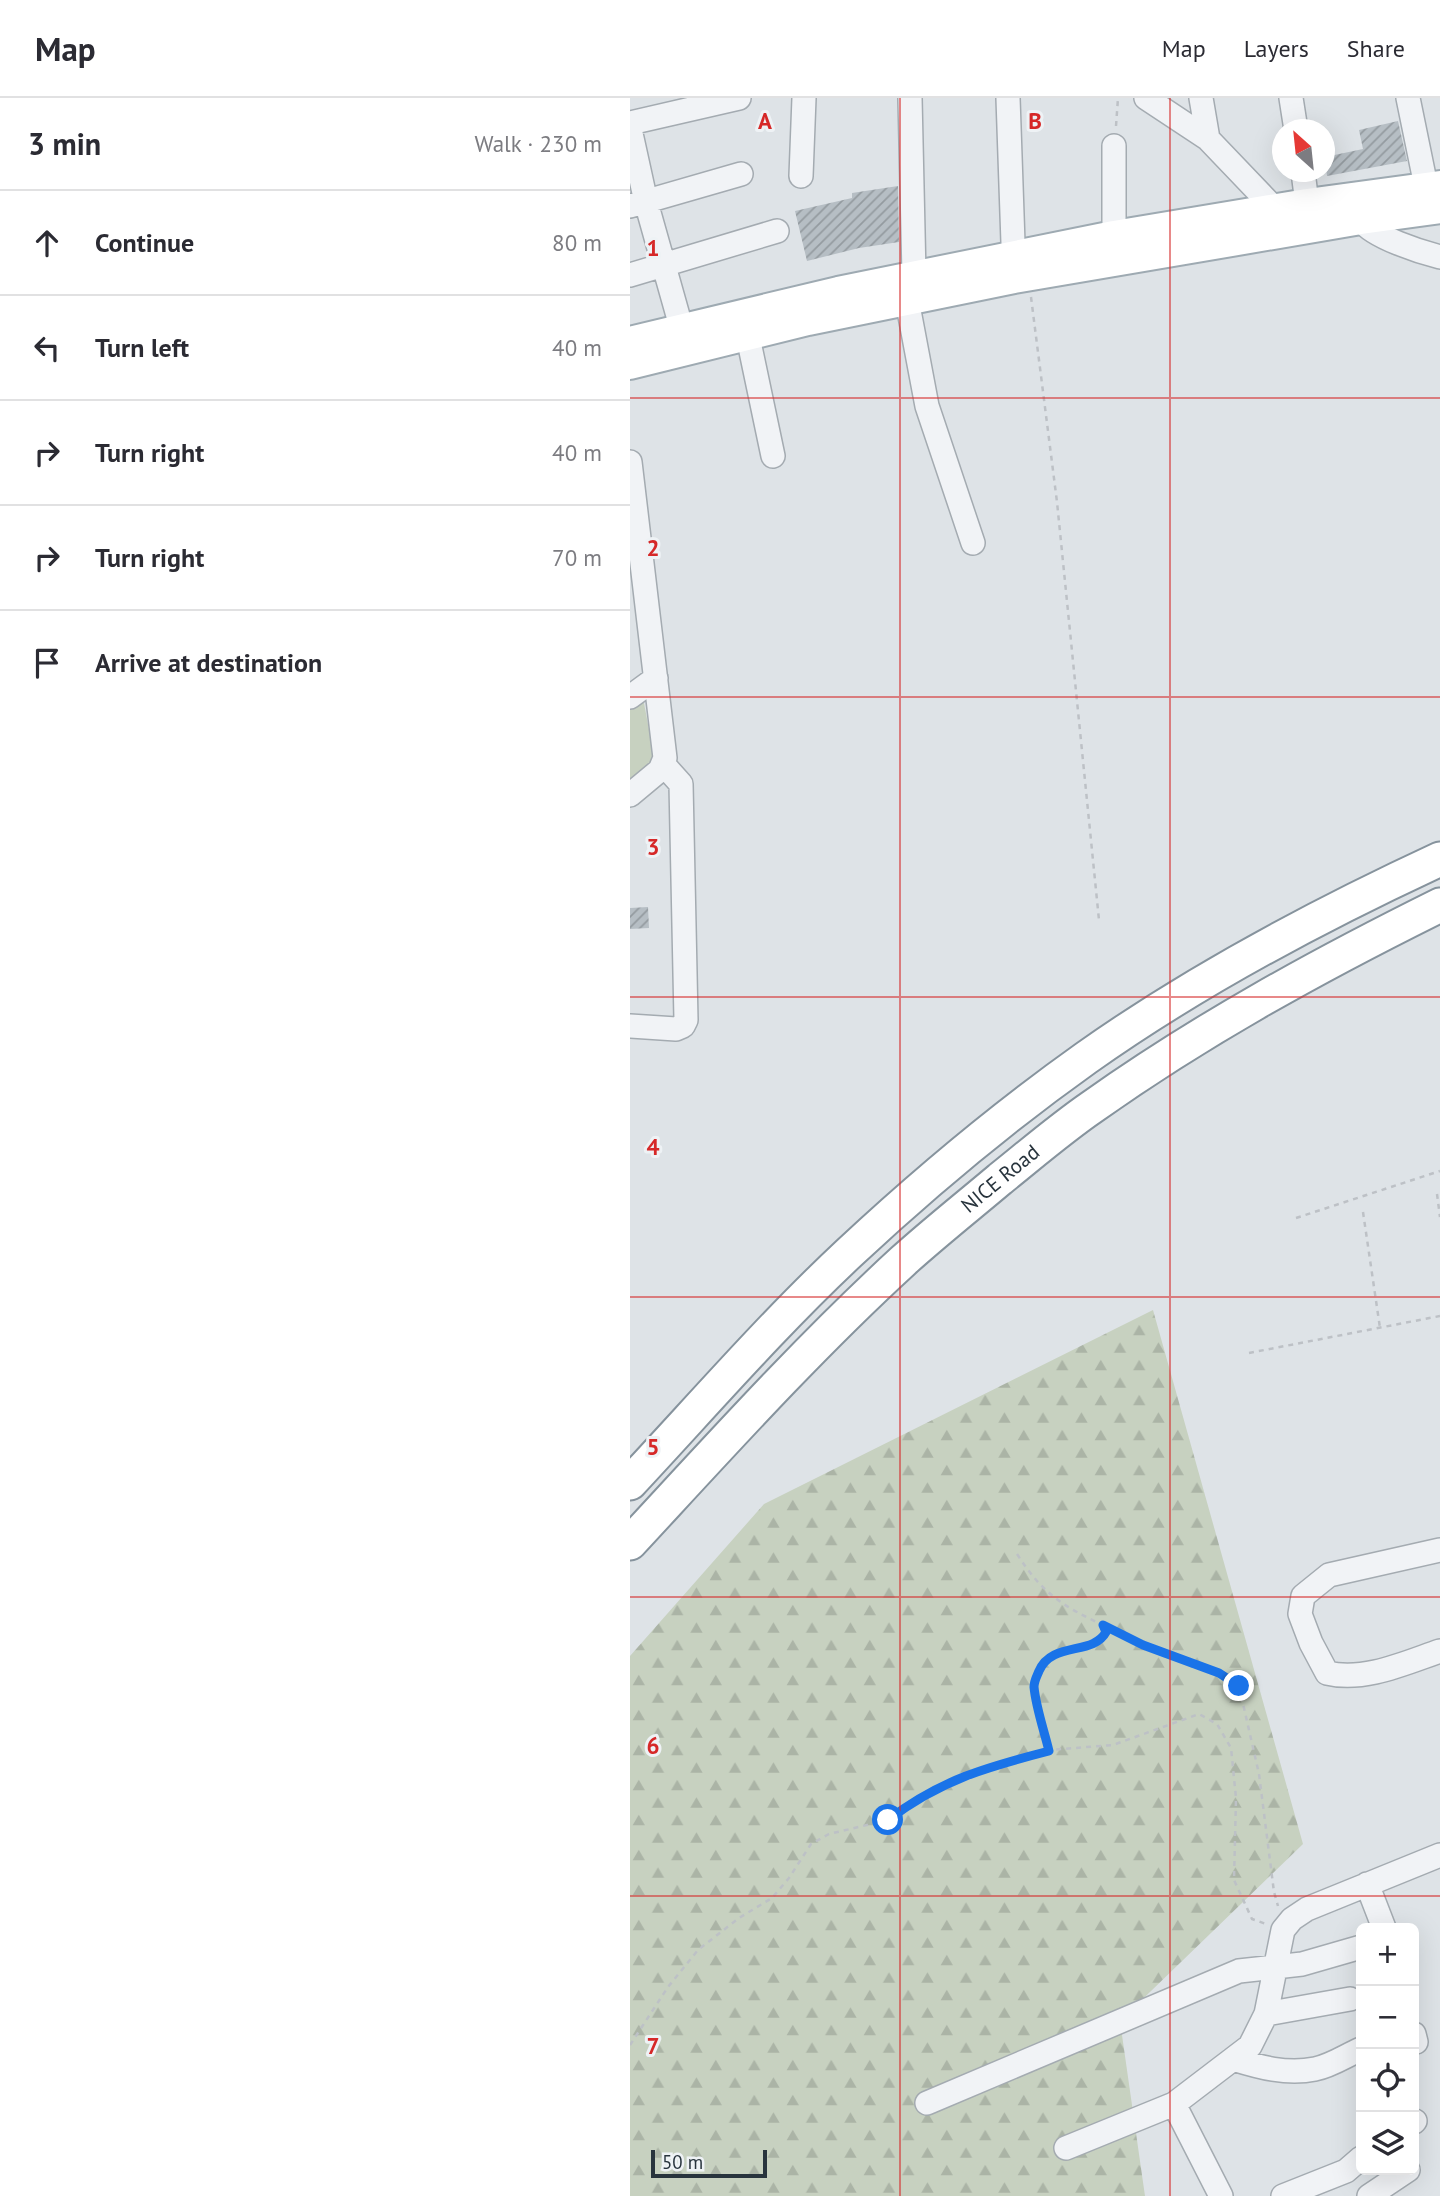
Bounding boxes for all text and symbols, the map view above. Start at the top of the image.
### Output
text: Map [35,27,96,70]
text: Map [1162,33,1206,64]
text: Layers [1244,33,1309,64]
text: Share [1347,33,1405,64]
text: A [758,106,772,135]
text: B [1028,106,1042,135]
north arrow [1272,119,1335,182]
text: 3 min [28,124,101,163]
text: Walk · 230 m [475,129,602,158]
icon: ahead [28,224,66,262]
text: Continue [95,226,194,259]
text: 80 m [552,228,602,257]
text: 1 [646,233,660,262]
icon: left [28,329,66,367]
text: Turn left [95,331,189,364]
text: 40 m [552,333,602,362]
icon: right [28,434,66,472]
text: Turn right [95,436,204,469]
text: 40 m [552,438,602,467]
text: 2 [646,533,660,562]
icon: right [28,539,66,577]
text: Turn right [95,541,204,574]
text: 70 m [552,543,602,572]
icon: arrive [28,644,66,682]
text: Arrive at destination [95,646,322,679]
text: 3 [646,832,660,861]
text: 4 [646,1132,660,1161]
street label: NICE Road [955,1138,1045,1219]
text: 5 [646,1432,660,1461]
route end [1223,1670,1254,1701]
text: 6 [646,1731,660,1760]
route start [872,1804,903,1835]
map controls [1356,1923,1419,2175]
button: + [1356,1923,1419,1986]
button: − [1356,1986,1419,2049]
text: 7 [646,2031,660,2060]
button: locate [1356,2049,1419,2112]
button: layers [1356,2112,1419,2175]
scale bar [651,2147,766,2179]
text: 50 m [662,2150,703,2174]

